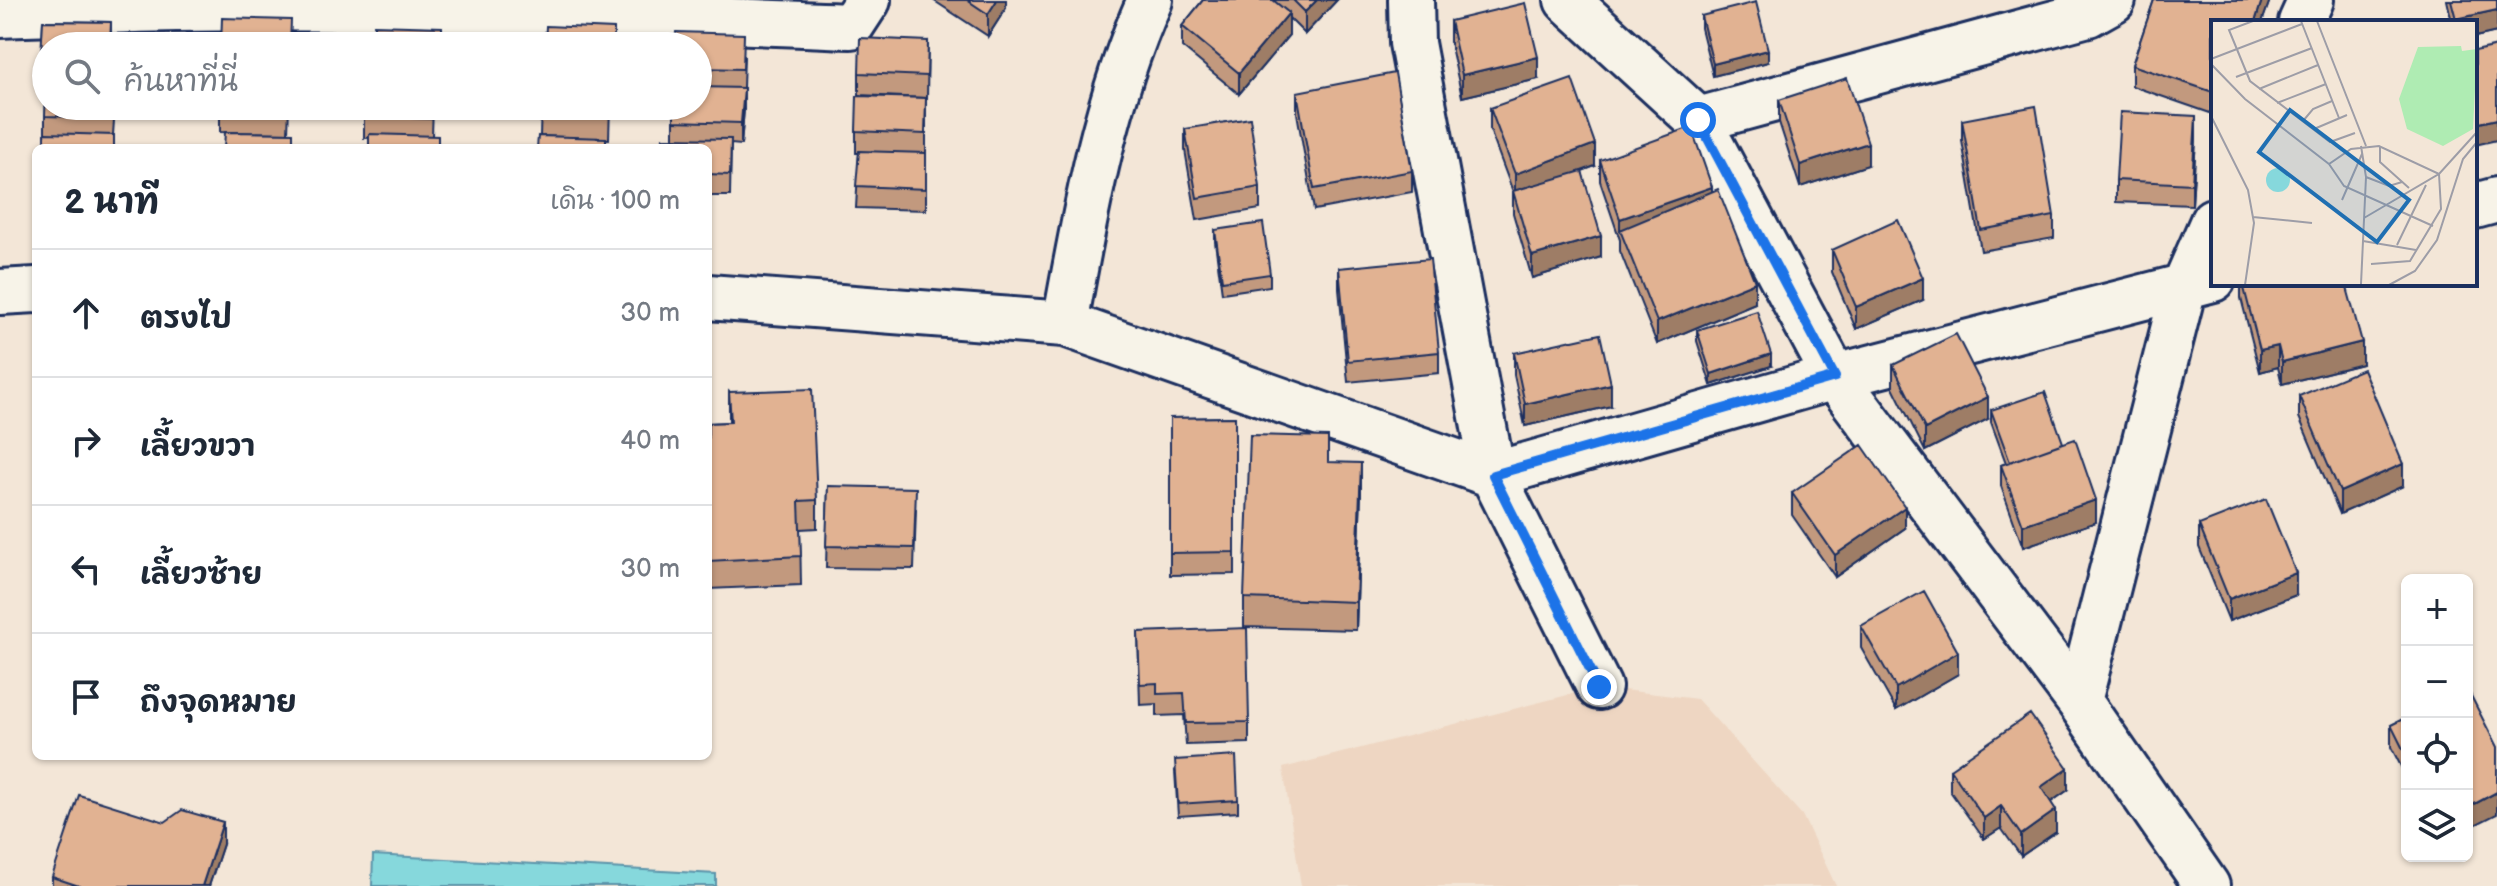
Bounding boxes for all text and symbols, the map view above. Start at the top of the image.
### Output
inset map [2211,20,2477,286]
search box [32,32,712,120]
icon: search [60,54,104,98]
text: ค้นหาที่นี่ [124,64,238,100]
route start [1680,102,1716,138]
text: 2 นาที [64,182,159,223]
text: เดิน · 100 m [550,186,680,217]
icon: ahead [64,291,108,335]
text: 30 m [620,298,680,329]
text: ตรงไป [140,301,232,337]
icon: right [64,419,108,463]
text: 40 m [620,426,680,457]
text: เลี้ยวขวา [140,429,255,465]
icon: left [64,547,108,591]
text: 30 m [620,554,680,585]
text: เลี้ยวซ้าย [140,557,262,593]
map controls [2401,574,2473,862]
button: + [2401,574,2473,646]
button: − [2401,646,2473,718]
route end [1581,669,1617,705]
icon: arrive [64,675,108,719]
text: ถึงจุดหมาย [140,685,297,721]
button: locate [2401,718,2473,790]
button: layers [2401,790,2473,862]

